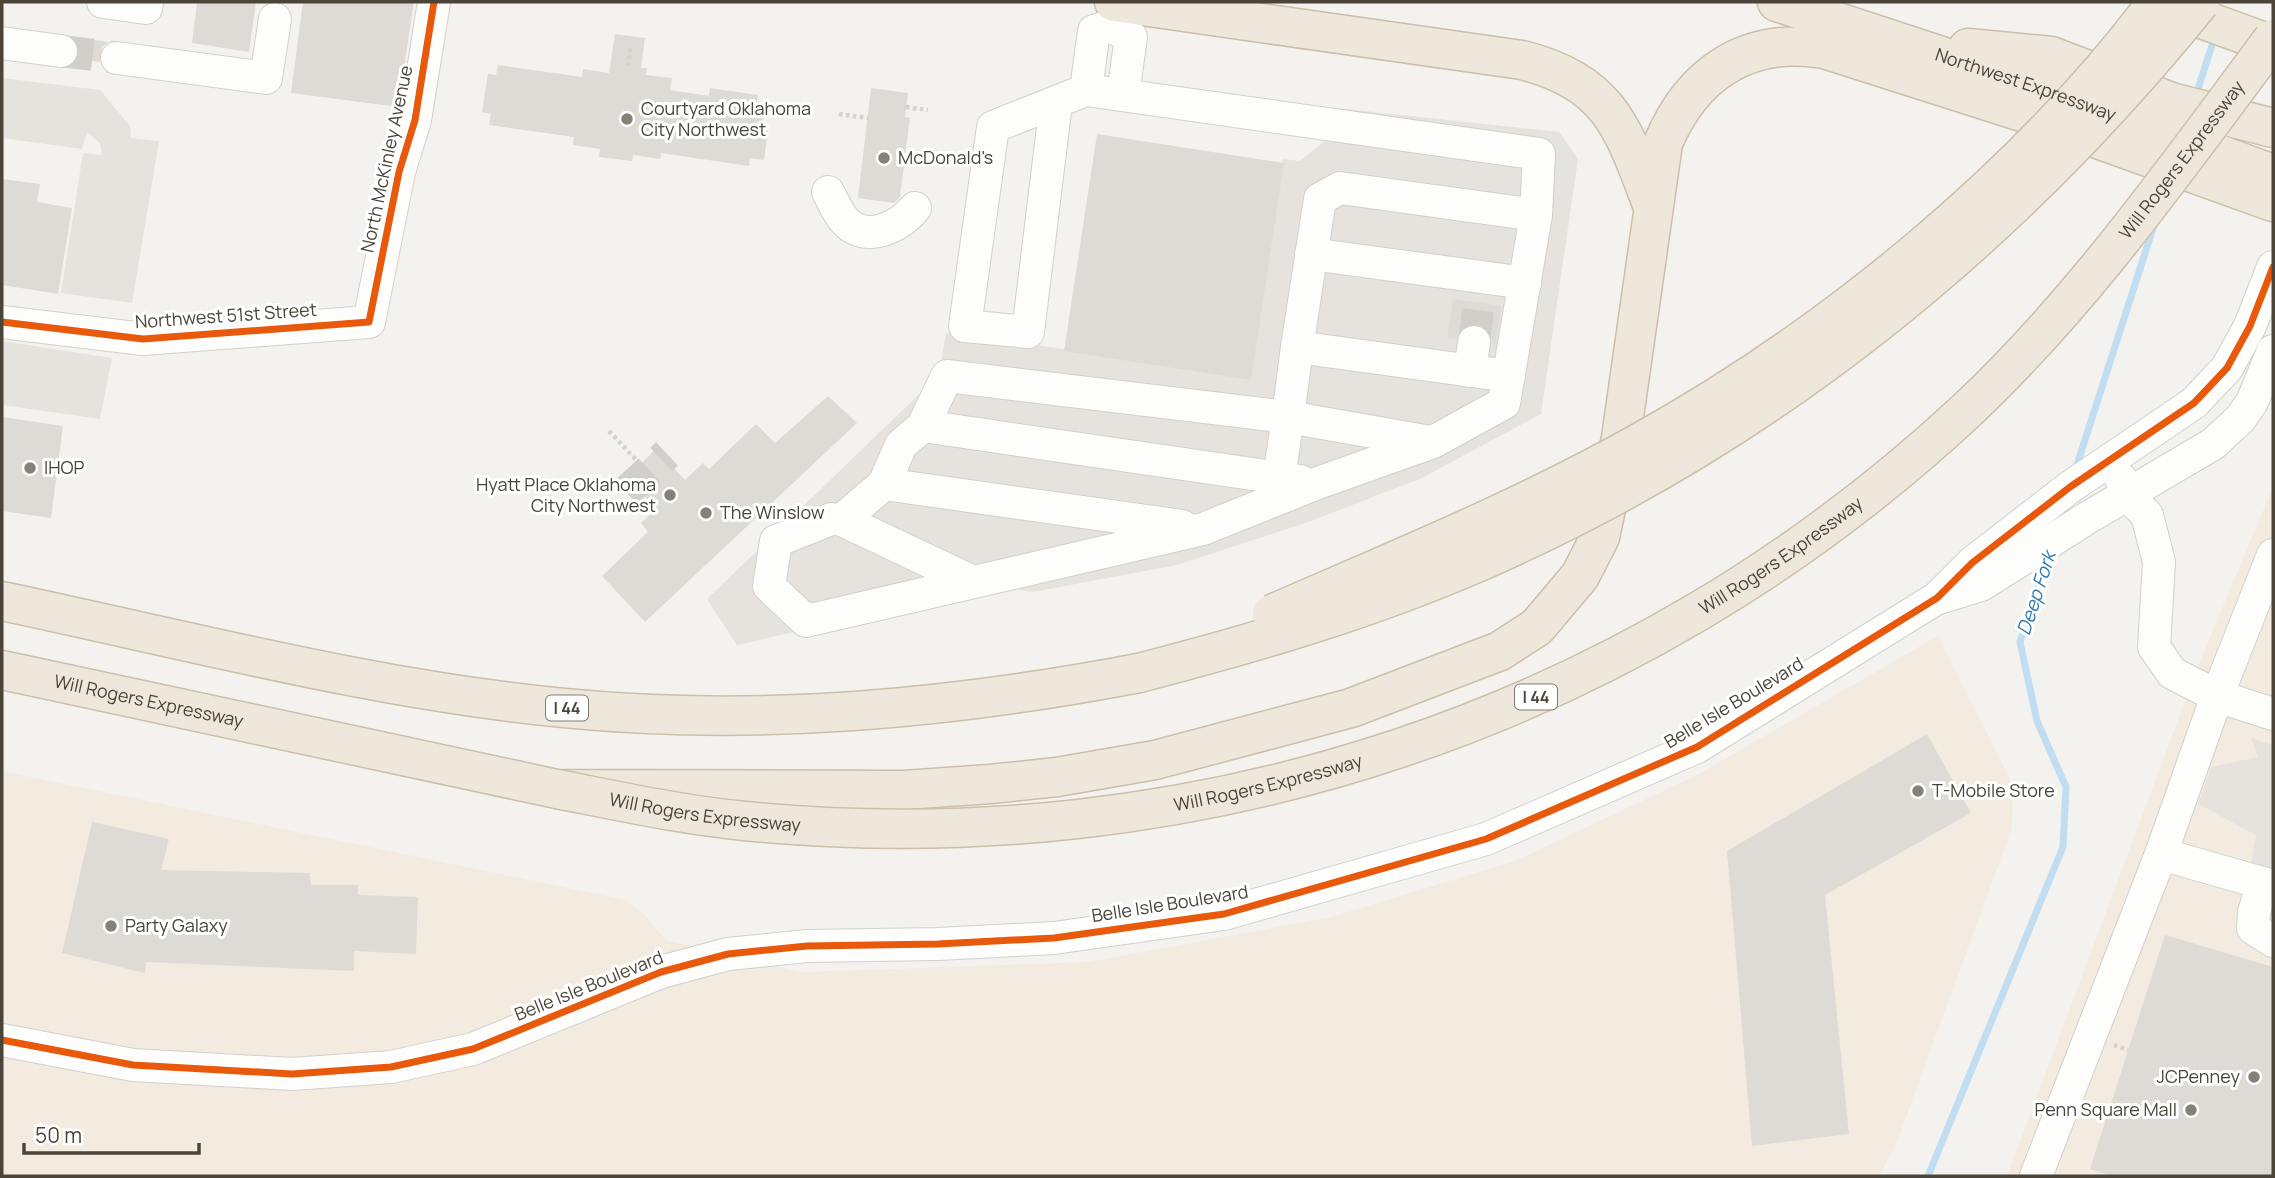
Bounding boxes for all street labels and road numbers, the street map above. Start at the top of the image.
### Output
street label: Northwest Expressway [1932,42,2120,126]
street label: North McKinley Avenue [354,63,418,255]
street label: Will Rogers Expressway [2113,75,2249,244]
street label: Northwest 51st Street [134,297,318,333]
street label: Will Rogers Expressway [1694,490,1867,619]
street label: Belle Isle Boulevard [1659,651,1808,753]
street label: Will Rogers Expressway [52,668,246,733]
road number: I 44 [1515,684,1557,710]
road number: I 44 [546,695,588,720]
street label: Will Rogers Expressway [1172,748,1365,816]
street label: Will Rogers Expressway [607,787,802,836]
street label: Belle Isle Boulevard [1090,879,1250,927]
street label: Belle Isle Boulevard [511,944,667,1026]

